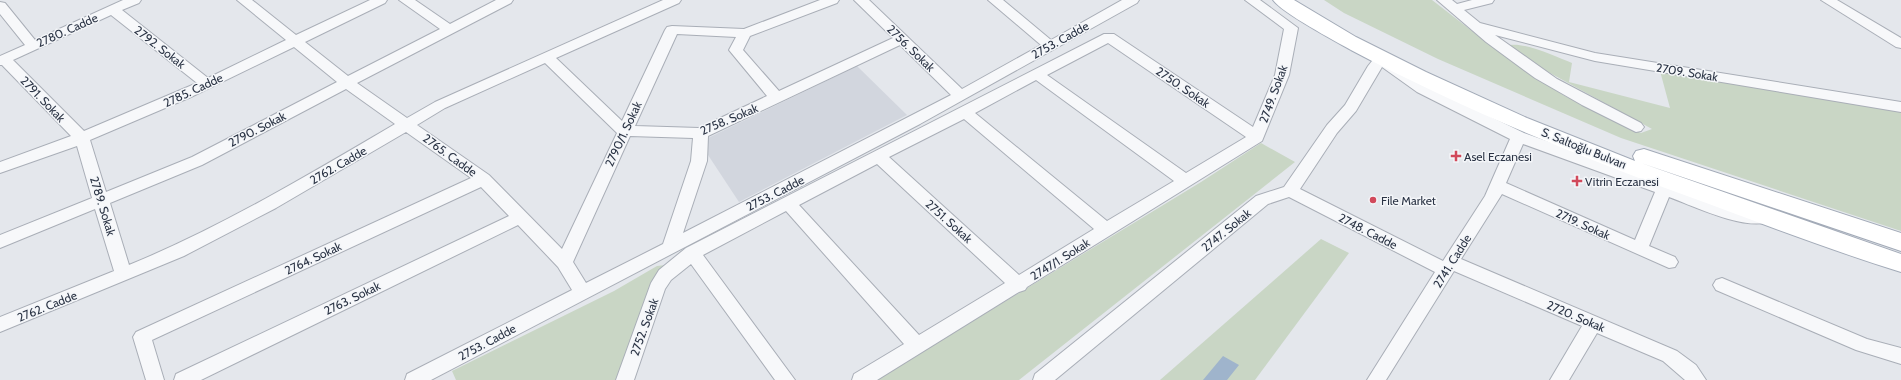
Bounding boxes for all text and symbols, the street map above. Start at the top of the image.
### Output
street label: 2780. Cadde [34,10,100,50]
street label: 2753. Cadde [1029,18,1091,62]
street label: 2756. Sokak [884,21,939,75]
street label: 2792. Sokak [131,22,189,72]
street label: 2709. Sokak [1655,60,1720,84]
street label: 2749. Sokak [1256,62,1291,125]
street label: 2750. Sokak [1153,63,1214,111]
street label: 2785. Cadde [161,70,225,110]
street label: 2791. Sokak [17,73,69,126]
street label: 2790/1. Sokak [601,98,645,169]
street label: 2758. Sokak [698,100,761,138]
street label: 2790. Sokak [226,108,289,150]
street label: S. Saltoğlu Bulvarı [1539,124,1629,172]
street label: 2765. Cadde [420,130,480,180]
street label: 2762. Cadde [307,143,369,187]
place label: Asel Eczanesi [1464,149,1532,164]
marker: Asel Eczanesi [1451,151,1461,161]
street label: 2753. Cadde [743,172,807,214]
street label: 2789. Sokak [87,174,119,238]
place label: Vitrin Eczanesi [1585,174,1659,189]
marker: Vitrin Eczanesi [1572,176,1582,186]
place label: File Market [1381,193,1436,208]
marker: File Market [1368,195,1378,205]
street label: 2751. Sokak [922,196,976,246]
street label: 2747. Sokak [1198,205,1254,255]
street label: 2719. Sokak [1553,205,1613,243]
street label: 2748. Cadde [1336,210,1400,252]
street label: 2741. Cadde [1430,231,1474,291]
street label: 2747/1. Sokak [1028,234,1093,283]
street label: 2764. Sokak [282,238,344,278]
street label: 2763. Sokak [321,278,383,318]
street label: 2762. Cadde [15,287,79,325]
street label: 2752. Sokak [627,295,662,358]
street label: 2720. Sokak [1545,297,1608,335]
street label: 2753. Cadde [456,321,518,363]

